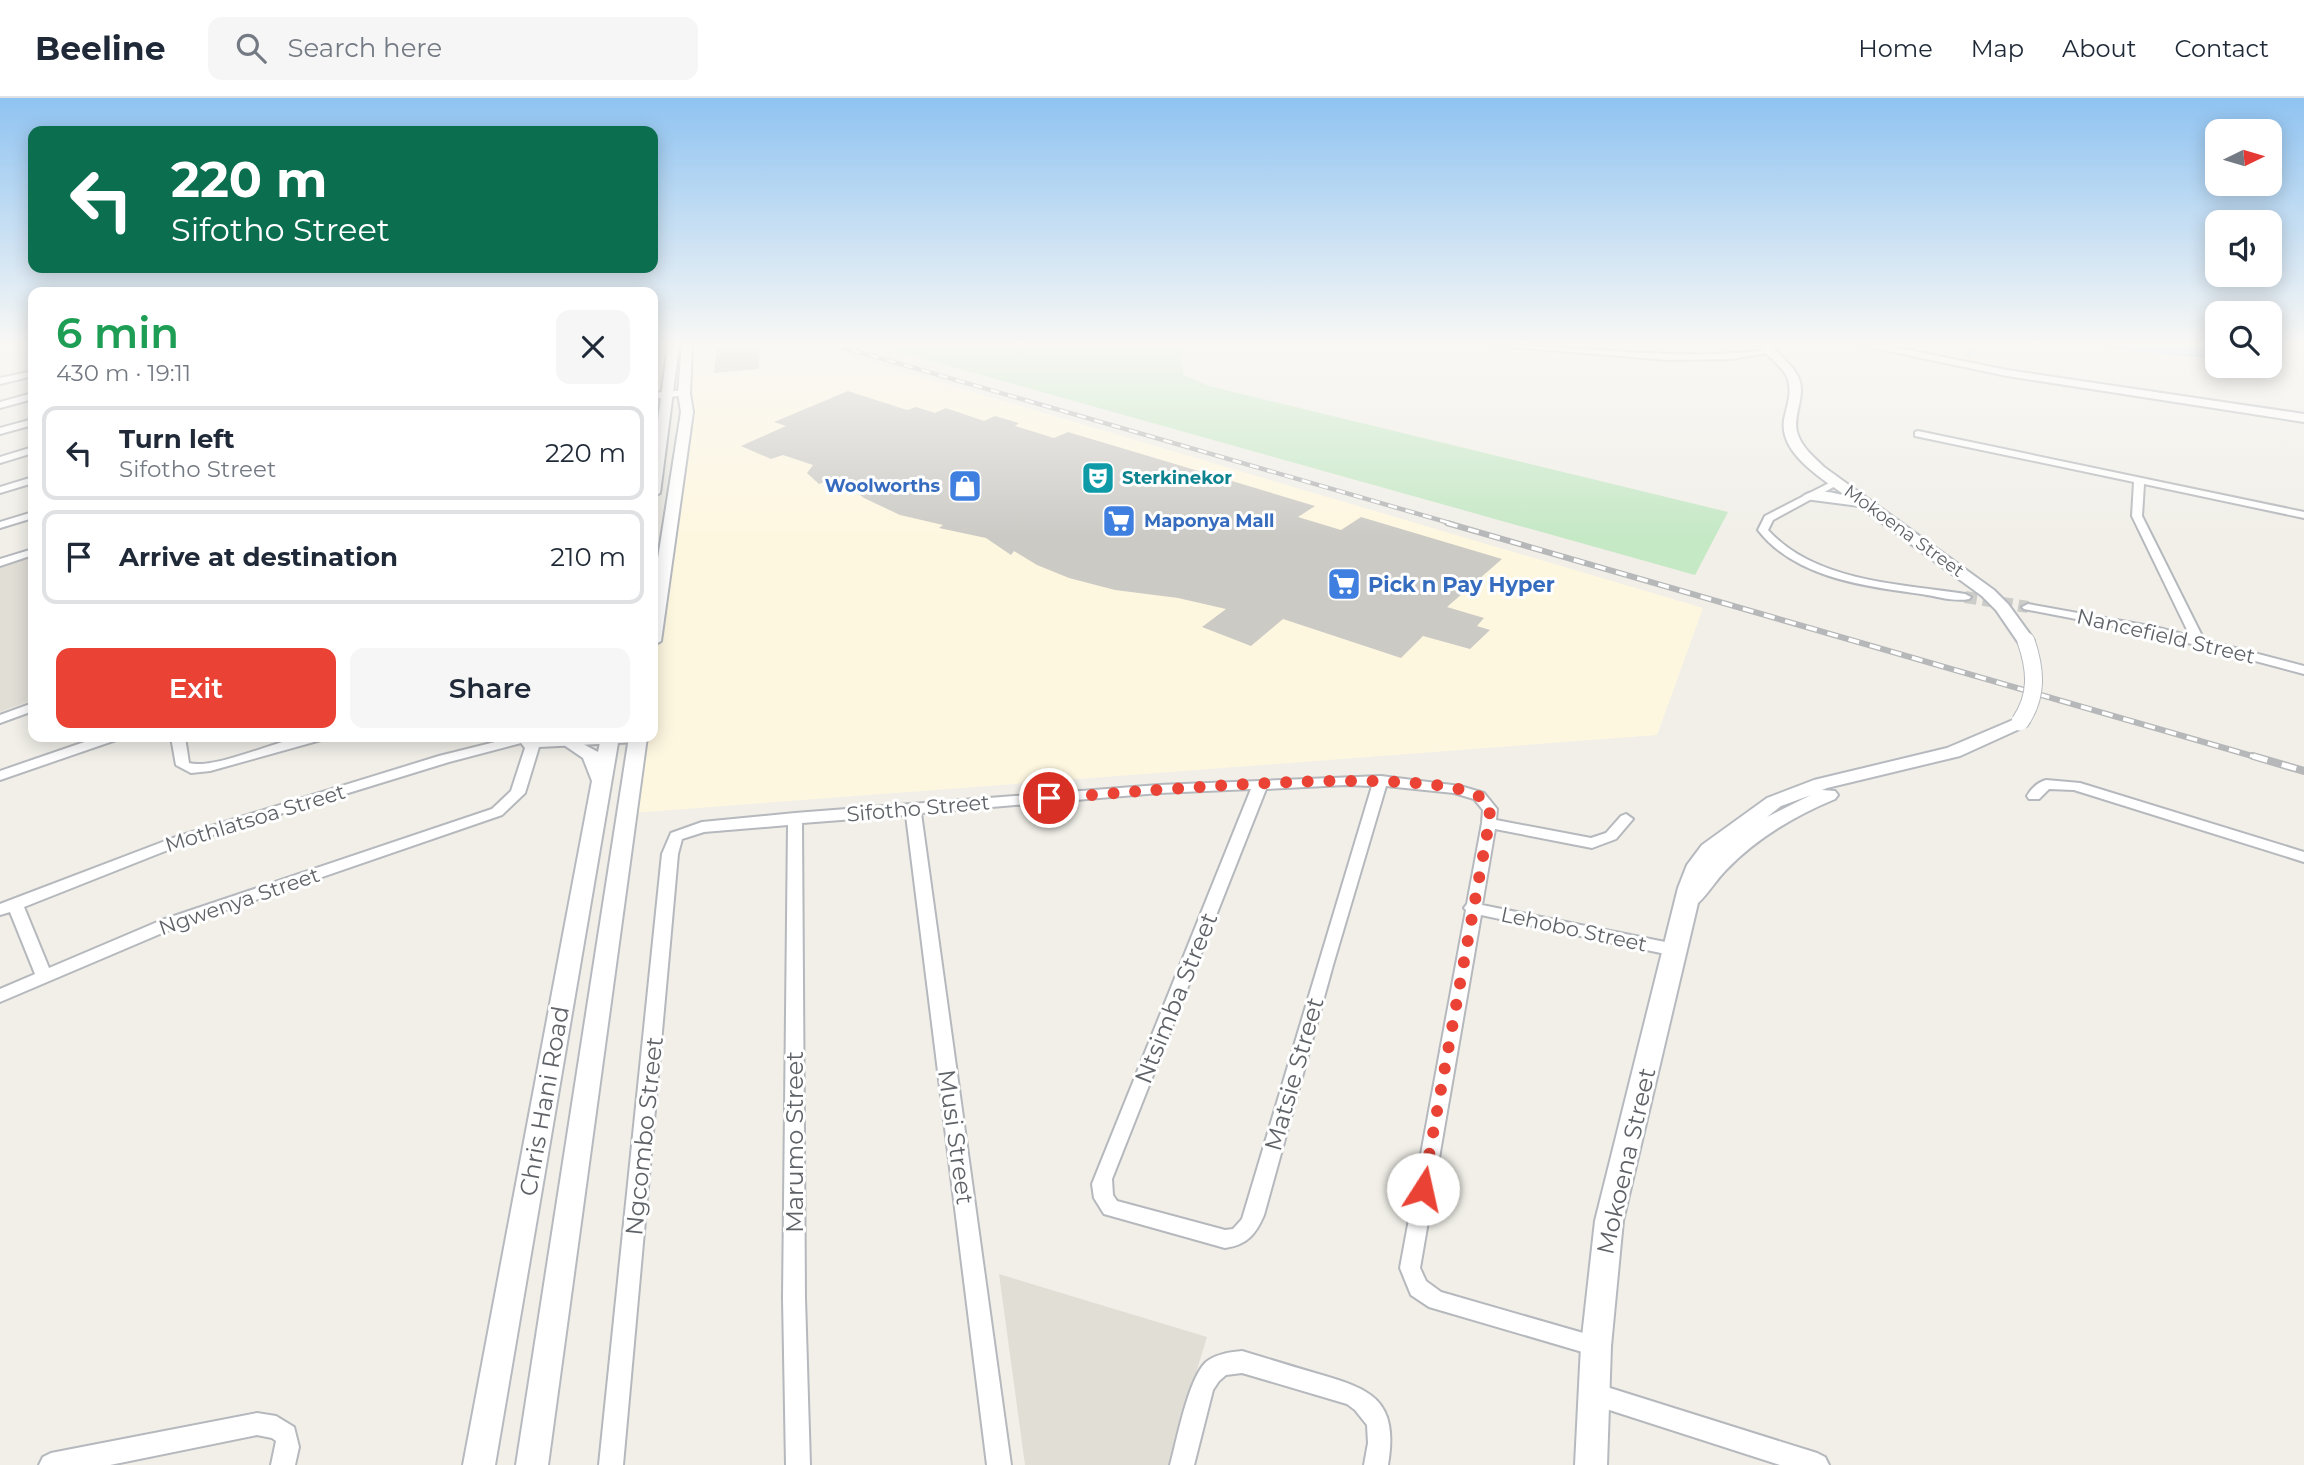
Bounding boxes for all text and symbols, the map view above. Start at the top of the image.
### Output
search box [208,17,698,80]
text: Beeline [35,28,166,68]
icon: search [232,29,270,67]
text: Search here [288,32,442,64]
text: Home [1858,34,1933,63]
text: Map [1971,34,2024,63]
text: About [2062,34,2136,63]
text: Contact [2174,34,2269,63]
north arrow [2205,119,2282,196]
map controls [2205,119,2282,378]
text: 220 m [171,150,327,209]
icon: left [56,154,147,245]
text: Sifotho Street [171,210,390,249]
button: sound [2205,210,2282,287]
button: search [2205,301,2282,378]
text: 6 min [56,307,179,359]
button: close [556,310,630,384]
text: 430 m · 19:11 [56,359,191,387]
text: Turn left [119,423,235,455]
icon: left [60,434,98,472]
text: 220 m [545,437,626,469]
text: Sifotho Street [119,455,276,483]
theatre icon: Sterkinekor [1079,459,1117,497]
shop icon: Woolworths [946,467,984,505]
place label: Sterkinekor [1122,467,1232,489]
place label: Woolworths [825,475,940,497]
street label: Mokoena Street [1840,480,1968,582]
supermarket icon: Maponya Mall [1100,502,1138,540]
place label: Maponya Mall [1144,510,1274,532]
icon: arrive [60,538,98,576]
text: Arrive at destination [119,541,398,573]
text: 210 m [550,541,626,573]
supermarket icon: Pick n Pay Hyper [1325,565,1363,603]
place label: Pick n Pay Hyper [1368,572,1555,597]
street label: Nancefield Street [2074,603,2258,669]
button: Exit [56,648,336,728]
button: Share [350,648,630,728]
pin [1019,768,1079,828]
street label: Mothlatsoa Street [162,779,348,857]
icon: arrive [1030,779,1068,817]
street label: Sifotho Street [845,789,991,827]
street label: Ngwenya Street [155,862,323,940]
street label: Lehobo Street [1499,901,1649,957]
street label: Ntsimba Street [1128,908,1224,1088]
street label: Matsie Street [1258,994,1330,1154]
street label: Chris Hani Road [513,1004,575,1198]
street label: Ngcombo Street [619,1035,669,1237]
street label: Marumo Street [780,1051,809,1233]
street label: Mokoena Street [1590,1065,1662,1257]
street label: Musi Street [932,1068,980,1207]
position arrow [1386,1152,1460,1226]

